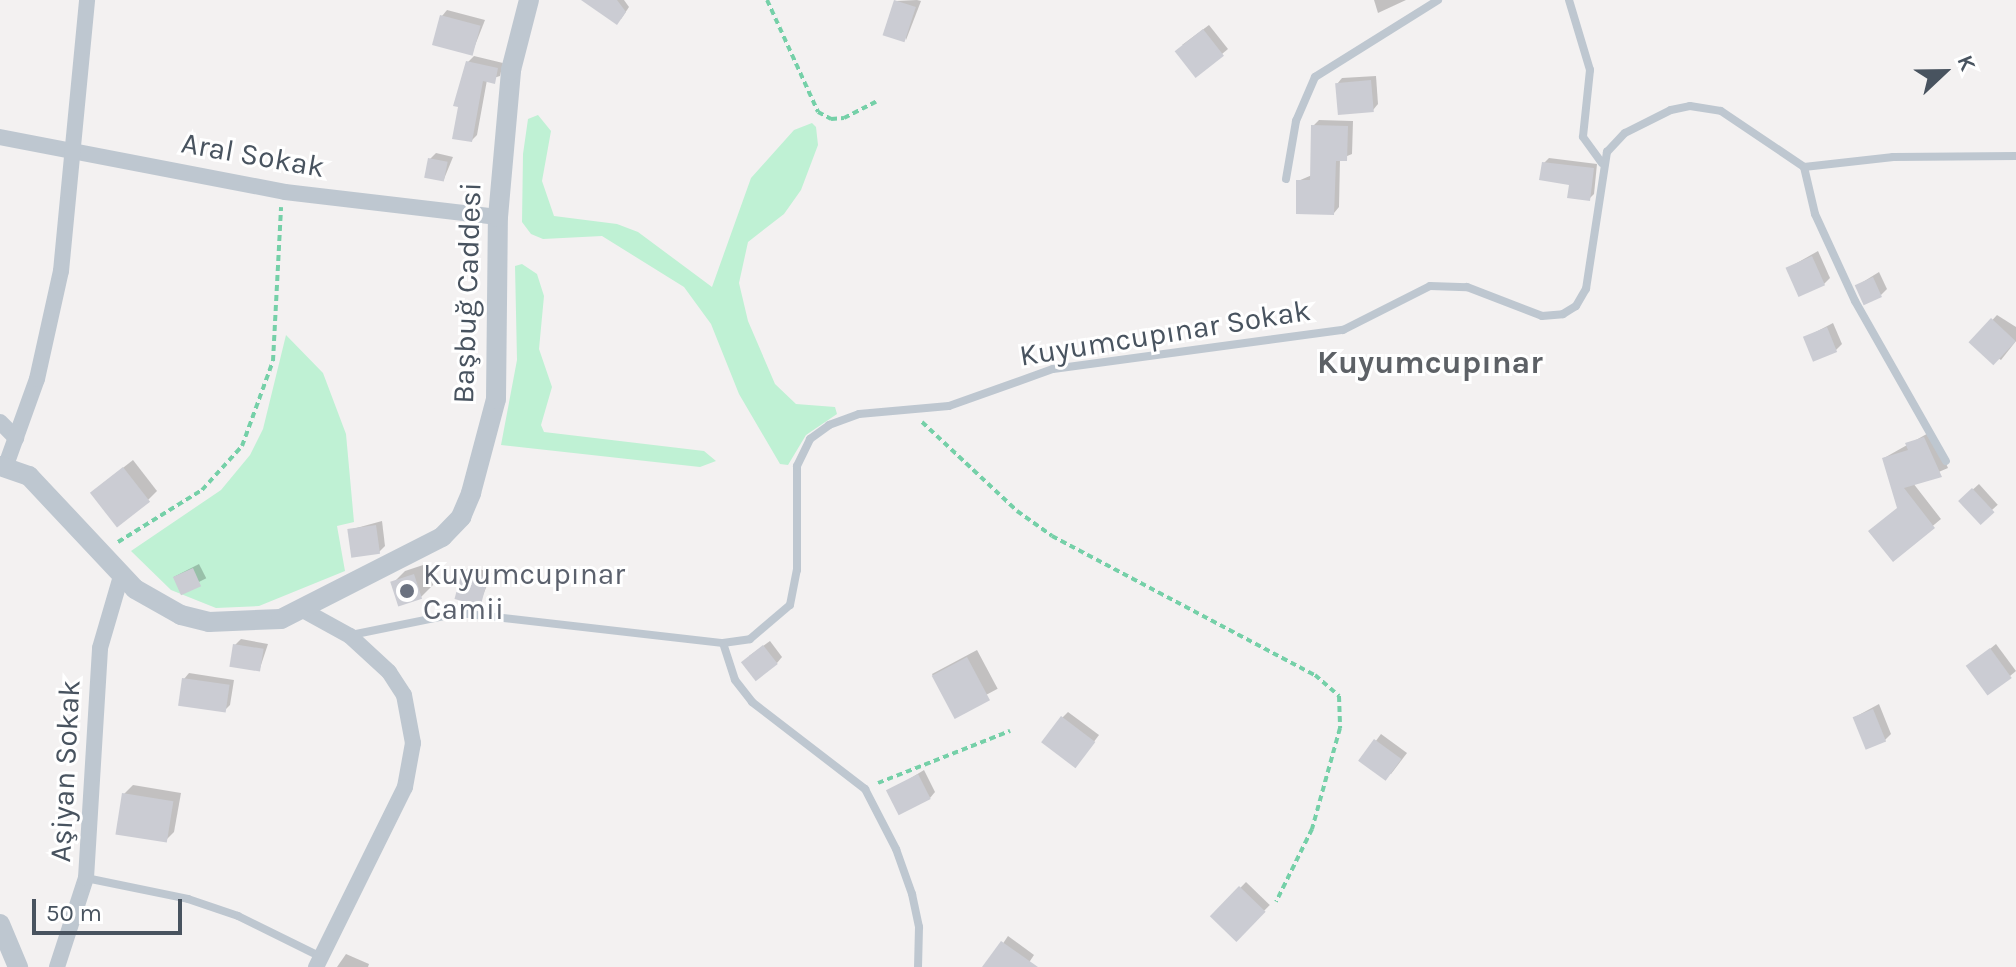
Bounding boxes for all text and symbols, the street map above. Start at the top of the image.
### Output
north arrow [1904,32,1984,112]
text: K [1952,51,1981,75]
street label: Aral Sokak [178,125,328,185]
street label: Başbuğ Caddesi [445,182,489,404]
street label: Kuyumcupınar Sokak [1017,292,1313,374]
district label: Kuyumcupınar [1317,344,1543,382]
place label: Kuyumcupınar Camii [423,556,625,626]
marker: Kuyumcupınar Camii [398,582,416,600]
street label: Aşiyan Sokak [42,679,88,863]
scale bar [36,883,186,933]
text: 50 m [46,899,102,927]

